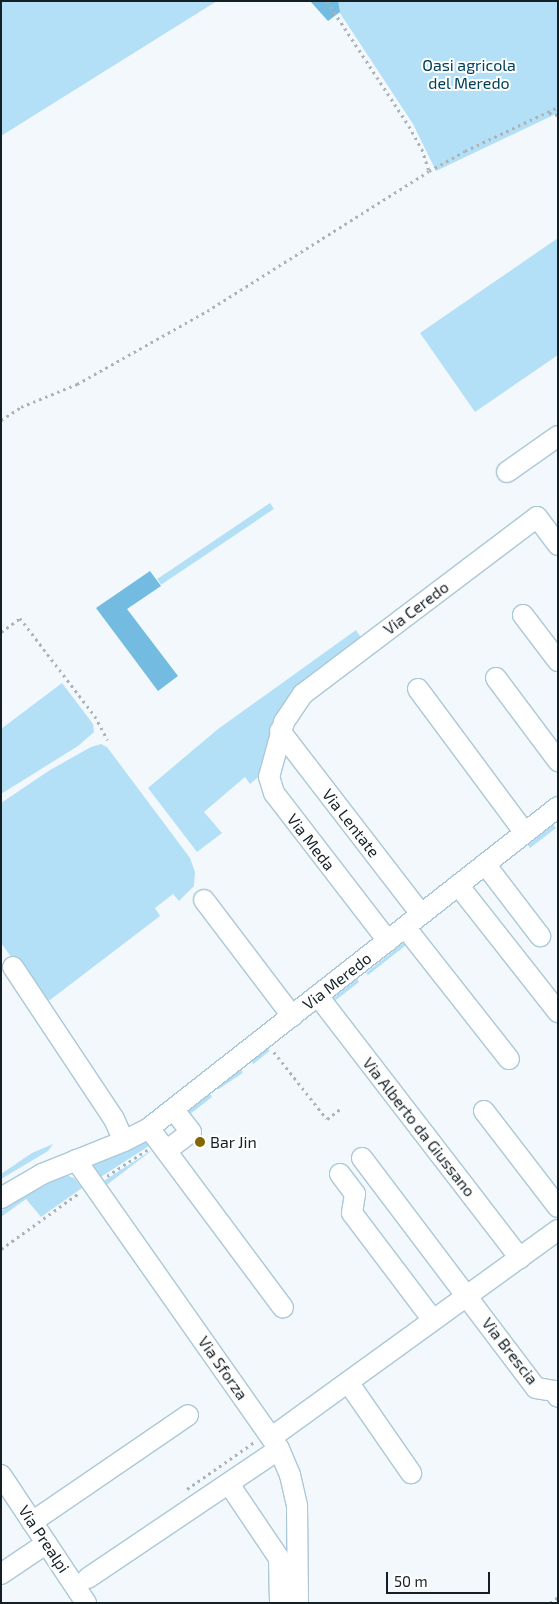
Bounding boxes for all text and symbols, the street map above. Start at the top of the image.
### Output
park label: Oasi agricola del Meredo [422,55,516,93]
street label: Via Ceredo [380,577,452,639]
street label: Via Lentate [318,785,384,861]
street label: Via Meda [283,810,339,874]
street label: Via Meredo [299,948,375,1014]
street label: Via Alberto da Giussano [359,1053,479,1201]
place label: Bar Jin [210,1132,257,1152]
marker: Bar Jin [194,1136,206,1148]
street label: Via Brescia [478,1314,542,1388]
street label: Via Sforza [194,1332,252,1404]
street label: Via Prealpi [14,1502,74,1576]
scale bar [389,1562,493,1594]
text: 50 m [394,1572,428,1590]

